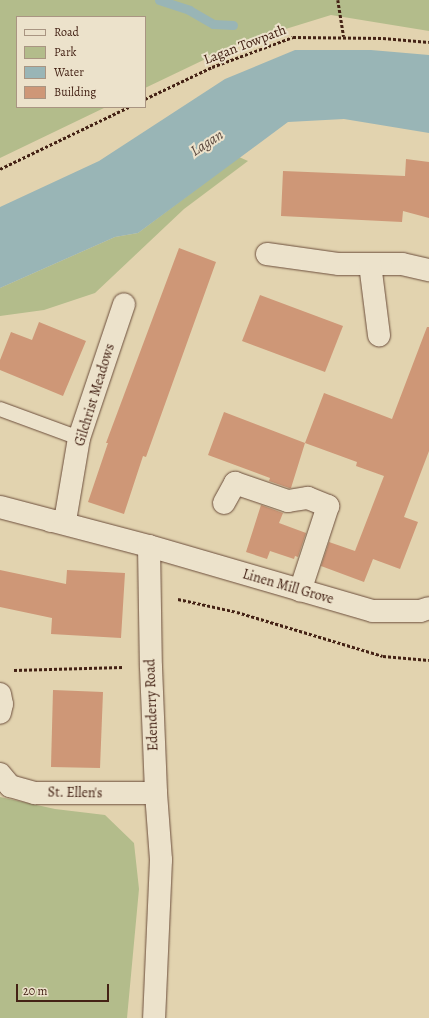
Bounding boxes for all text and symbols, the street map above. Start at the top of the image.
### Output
legend [16,16,146,108]
street label: Lagan Towpath [201,22,289,68]
text: Road [54,24,79,40]
text: Park [54,44,77,60]
text: Water [54,64,84,80]
text: Building [54,84,96,100]
water label: Lagan [187,126,227,160]
street label: Gilchrist Meadows [71,342,119,448]
street label: Linen Mill Grove [241,566,335,608]
street label: Edenderry Road [142,659,162,751]
street label: St. Ellen's [47,784,103,802]
scale bar [18,976,111,1002]
text: 20 m [23,983,47,999]

